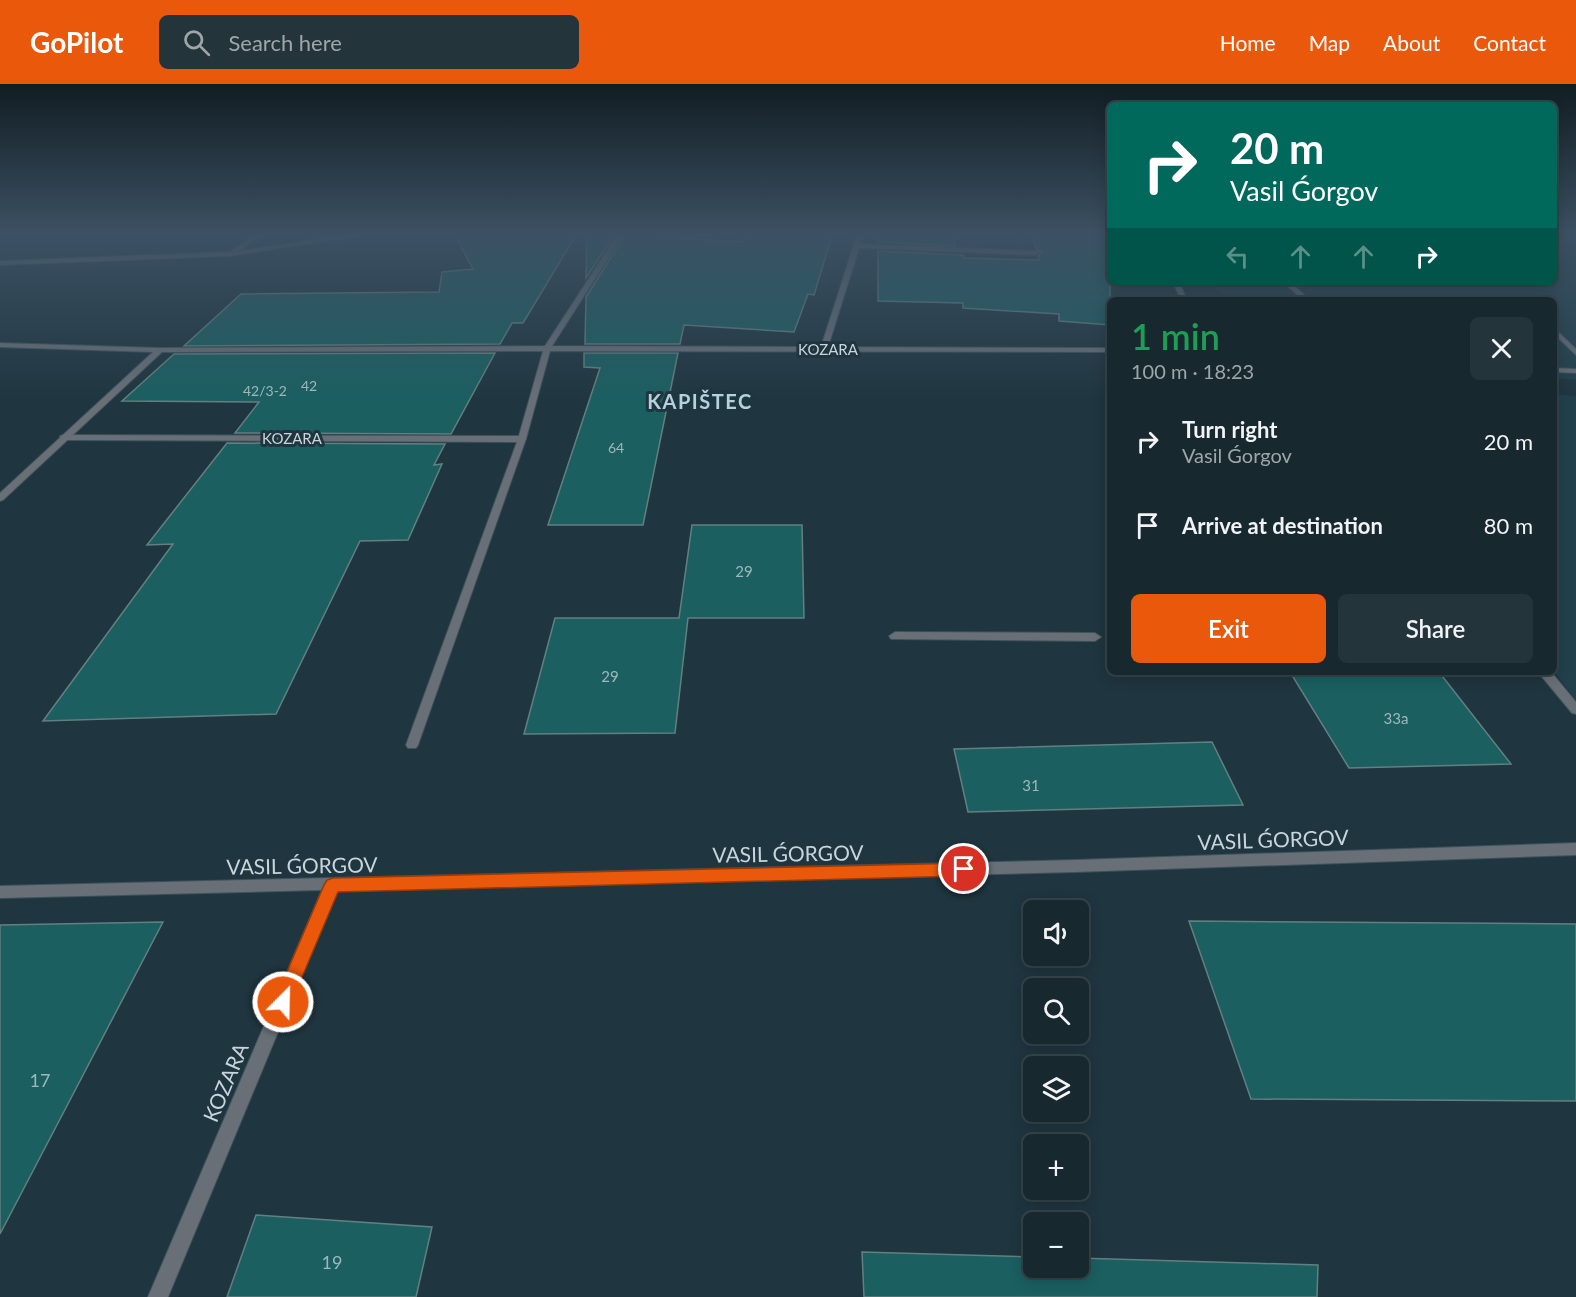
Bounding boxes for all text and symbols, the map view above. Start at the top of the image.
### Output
search box [159,15,579,69]
text: GoPilot [30,25,123,59]
icon: search [180,26,213,59]
text: Search here [228,29,342,56]
text: Home [1220,30,1276,55]
text: Map [1309,30,1350,55]
text: About [1383,30,1440,55]
text: Contact [1473,30,1546,55]
text: 20 m [1230,123,1324,173]
icon: right [1131,126,1209,204]
text: Vasil Ǵorgov [1230,174,1378,207]
icon: left [1221,240,1254,273]
icon: ahead [1284,240,1317,273]
icon: ahead [1347,240,1380,273]
icon: right [1410,240,1443,273]
text: 1 min [1131,314,1220,358]
button: close [1470,317,1533,380]
street label: KOZARA [798,340,859,358]
text: 100 m · 18:23 [1131,359,1254,383]
house number: 42 [301,377,317,394]
house number: 42/3-2 [243,382,287,399]
district label: KAPIŠTEC [647,389,753,413]
text: Turn right [1182,416,1277,443]
icon: right [1131,425,1164,458]
text: 20 m [1484,428,1533,455]
street label: KOZARA [262,429,323,447]
house number: 64 [608,439,624,456]
text: Vasil Ǵorgov [1182,443,1292,467]
icon: arrive [1131,509,1164,542]
text: Arrive at destination [1182,512,1383,539]
text: 80 m [1484,512,1533,539]
house number: 29 [735,562,753,580]
button: Exit [1131,594,1326,663]
button: Share [1338,594,1533,663]
house number: 29 [601,667,619,685]
house number: 33a [1384,709,1408,727]
house number: 31 [1022,776,1040,794]
street label: VASIL ǴORGOV [1197,824,1350,854]
street label: VASIL ǴORGOV [712,839,865,867]
pin [938,843,989,894]
street label: VASIL ǴORGOV [226,851,379,879]
icon: arrive [947,852,980,885]
map controls [1023,900,1089,1278]
button: sound [1023,900,1089,966]
position arrow [251,970,315,1034]
button: search [1023,978,1089,1044]
street label: KOZARA [197,1038,253,1125]
button: layers [1023,1056,1089,1122]
house number: 17 [30,1069,50,1091]
button: + [1023,1134,1089,1200]
button: − [1023,1212,1089,1278]
house number: 19 [322,1251,342,1273]

